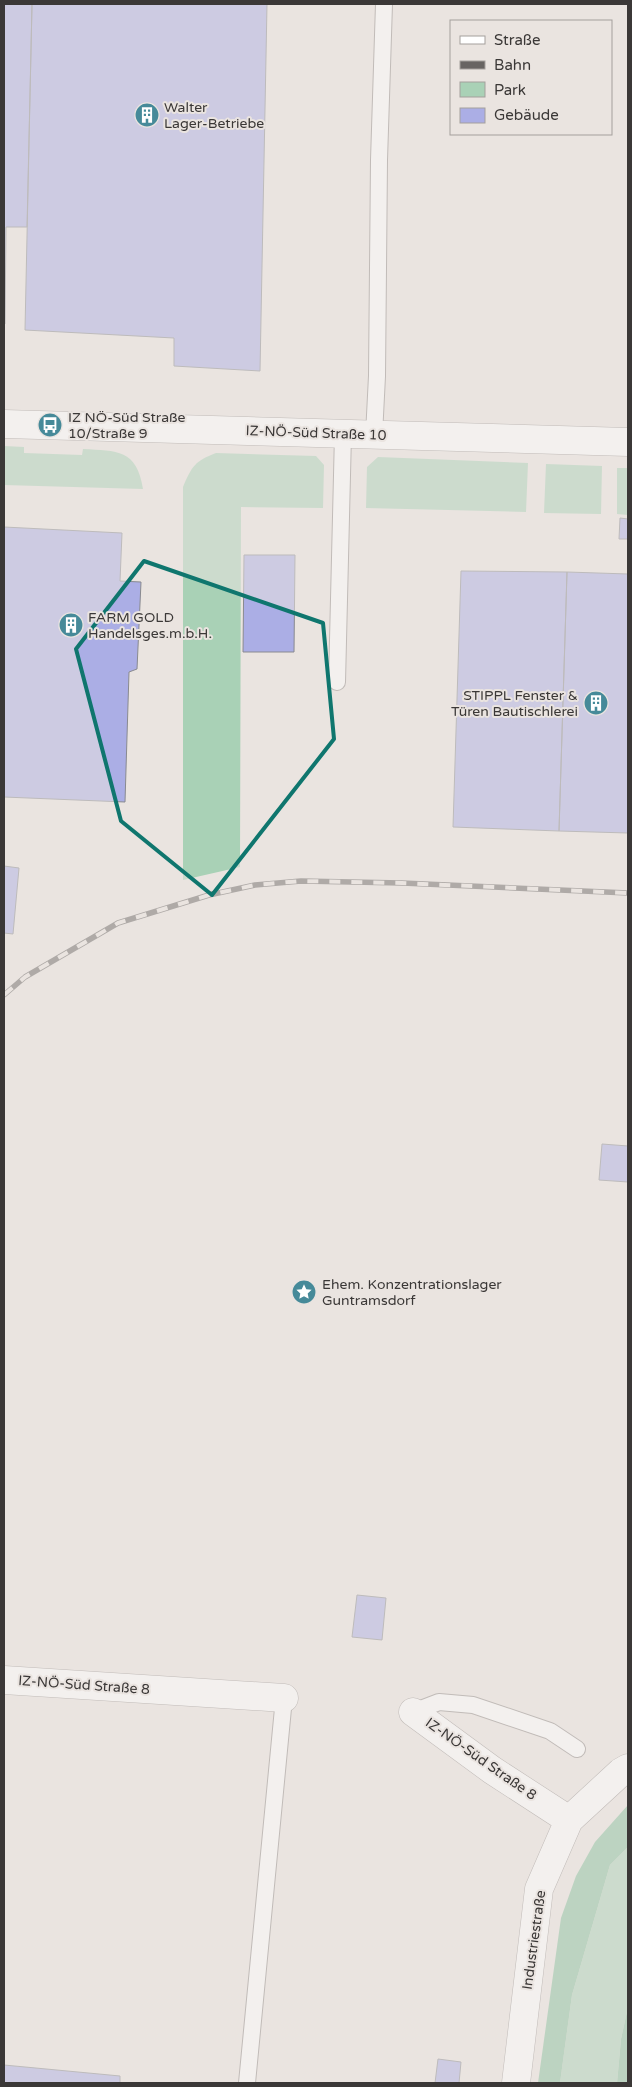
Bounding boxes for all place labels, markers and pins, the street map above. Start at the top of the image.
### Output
place label: Walter Lager-Betriebe [164,99,264,132]
building icon: Walter Lager-Betriebe [134,102,160,128]
place label: IZ NÖ-Süd Straße 10/Straße 9 [68,409,186,442]
bus stop icon: IZ NÖ-Süd Straße 10/Straße 9 [37,412,63,438]
place label: FARM GOLD Handelsges.m.b.H. [88,609,212,642]
building icon: FARM GOLD Handelsges.m.b.H. [58,612,84,638]
place label: STIPPL Fenster & Türen Bautischlerei [451,687,578,720]
building icon: STIPPL Fenster & Türen Bautischlerei [583,690,609,716]
place label: Ehem. Konzentrationslager Guntramsdorf [322,1276,502,1309]
place icon: Ehem. Konzentrationslager Guntramsdorf [291,1279,317,1305]

